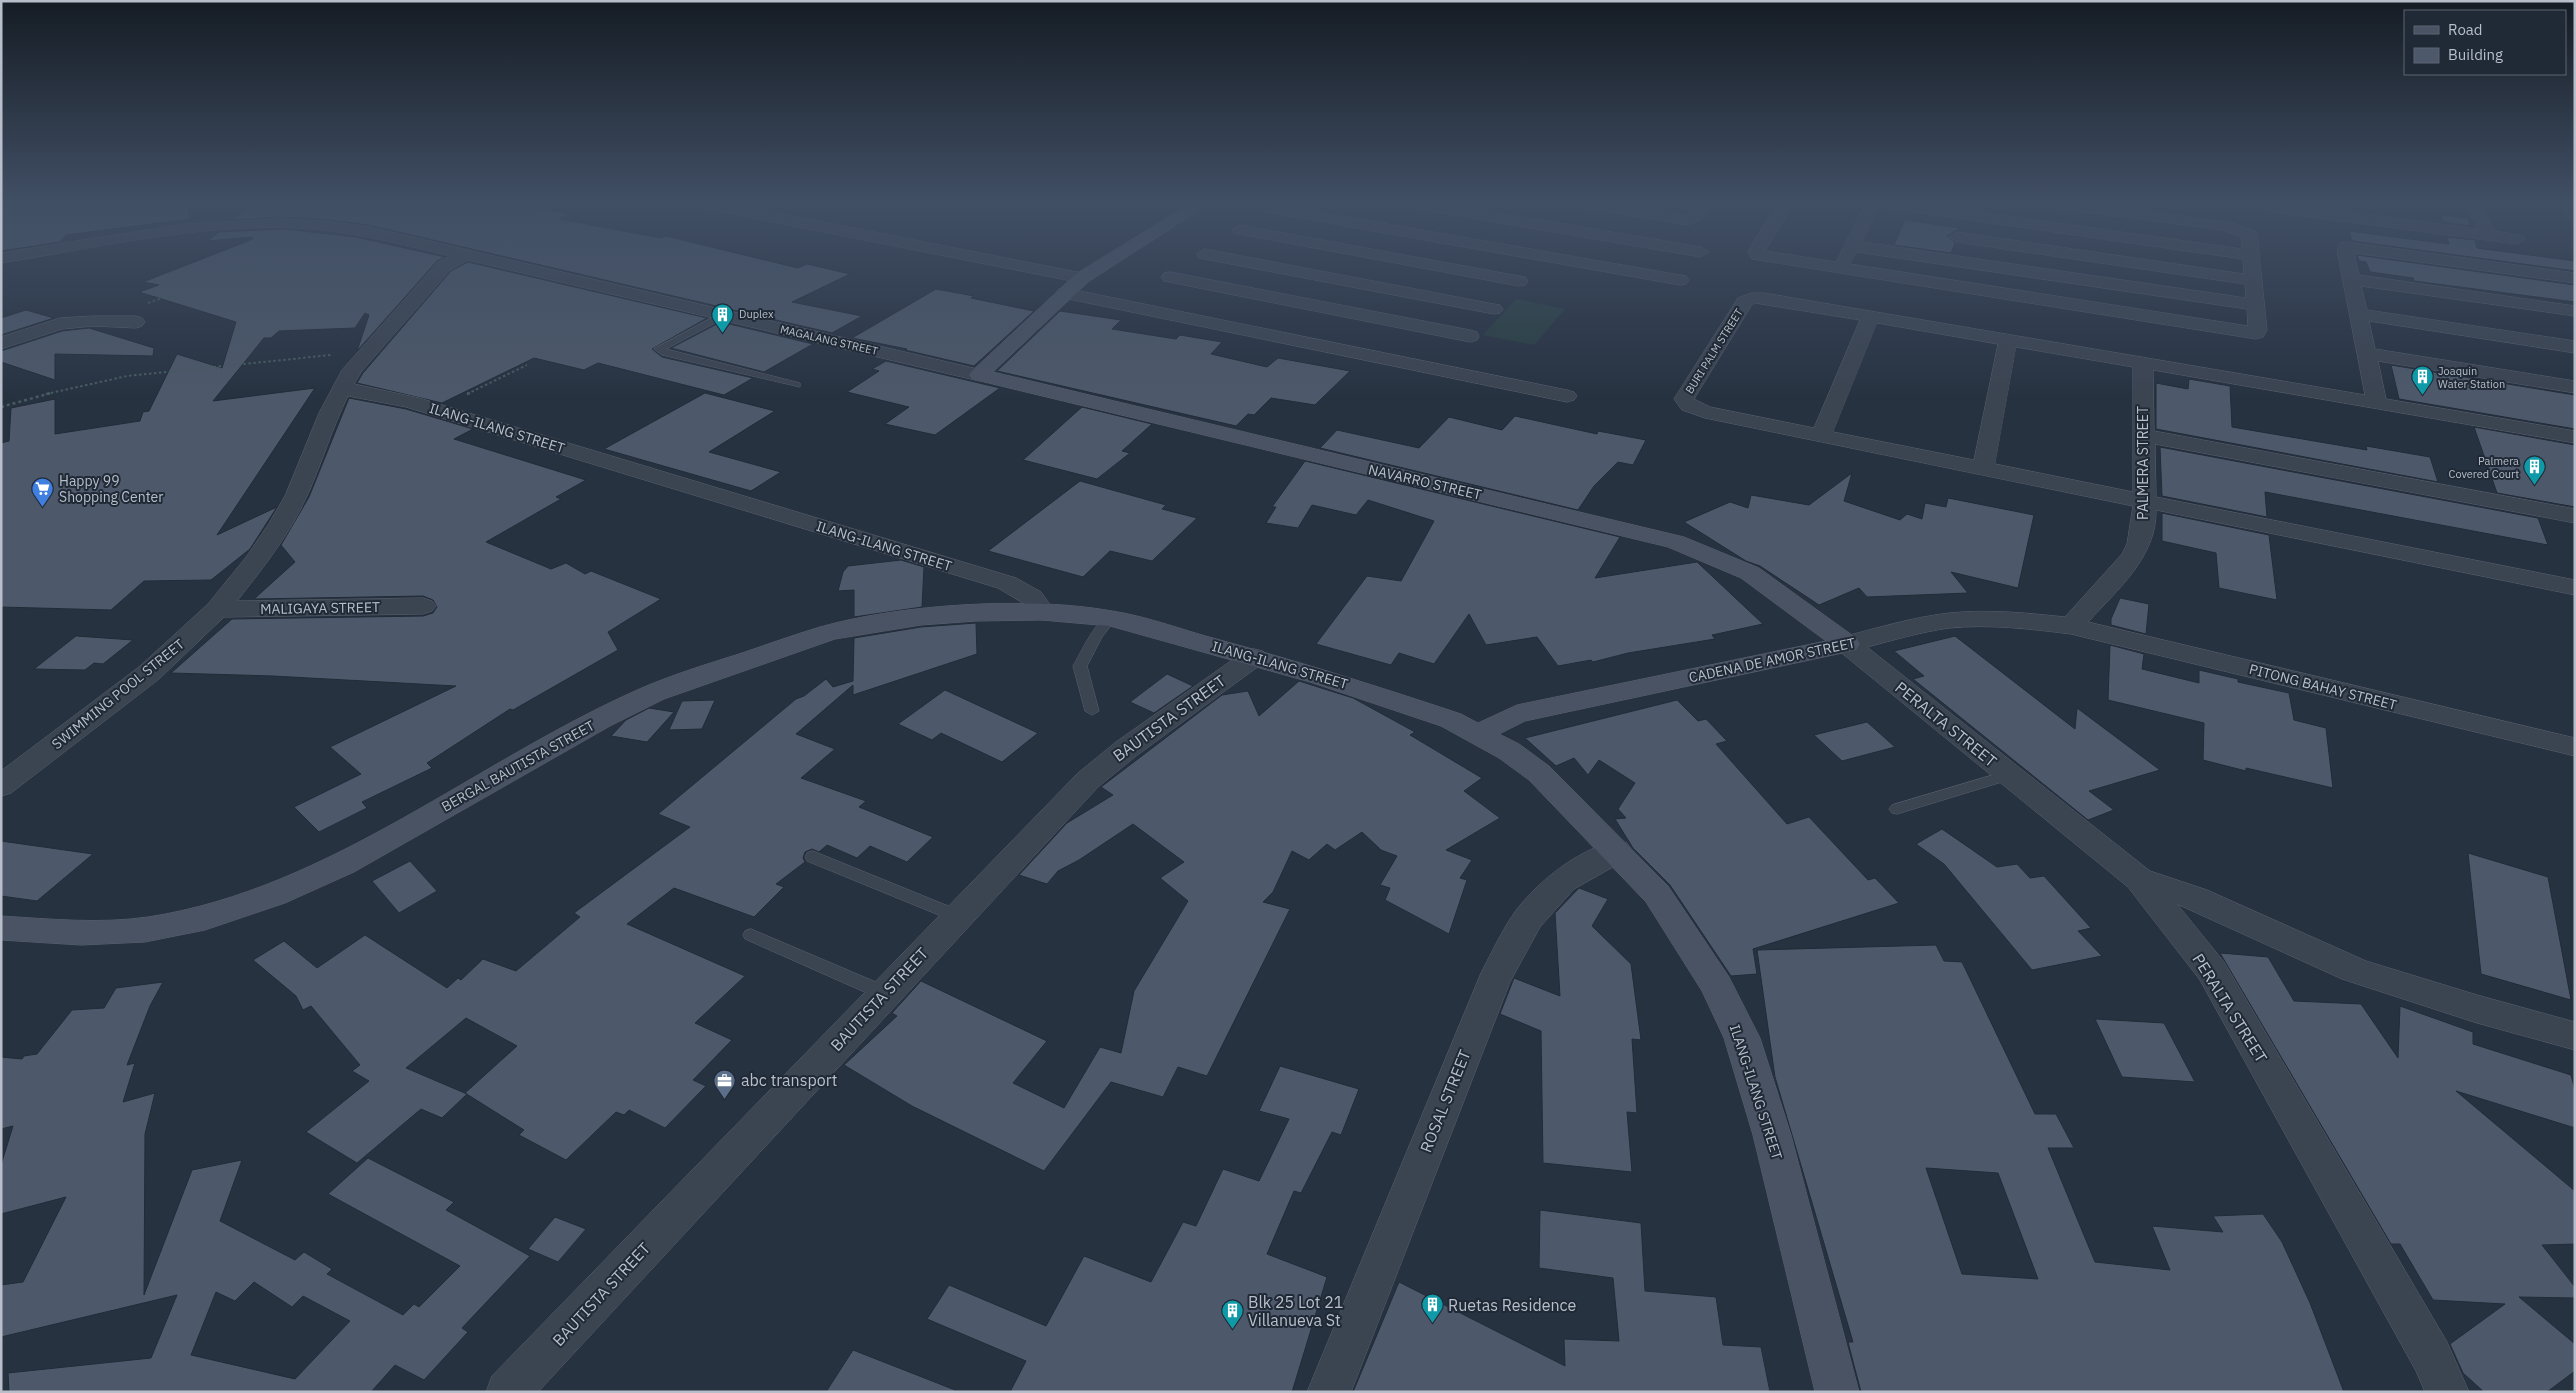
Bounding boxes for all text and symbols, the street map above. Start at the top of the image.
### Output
legend [2404,10,2566,75]
text: Road [2448,20,2483,39]
text: Building [2448,45,2503,64]
building icon: Duplex [711,302,735,333]
street label: BURI PALM STREET [1682,305,1746,396]
place label: Duplex [739,307,774,321]
street label: MAGALANG STREET [779,322,880,358]
place label: Joaquin Water Station [2438,364,2505,391]
building icon: Joaquin Water Station [2410,365,2434,396]
street label: ILANG-ILANG STREET [427,399,567,457]
street label: PALMERA STREET [2134,406,2152,520]
place label: Palmera Covered Court [2449,454,2519,481]
building icon: Palmera Covered Court [2523,455,2547,486]
street label: NAVARRO STREET [1367,460,1483,504]
place label: Happy 99 Shopping Center [59,472,163,506]
supermarket icon: Happy 99 Shopping Center [31,477,55,508]
street label: ILANG-ILANG STREET [814,517,954,575]
street label: MALIGAYA STREET [260,598,380,618]
street label: CADENA DE AMOR STREET [1687,634,1857,686]
street label: SWIMMING POOL STREET [48,635,188,753]
street label: ILANG-ILANG STREET [1210,637,1350,693]
street label: PITONG BAHAY STREET [2247,660,2399,714]
street label: BAUTISTA STREET [1109,670,1229,766]
street label: PERALTA STREET [1891,677,2001,771]
street label: BERGAL BAUTISTA STREET [438,716,598,816]
street label: BAUTISTA STREET [826,943,932,1055]
street label: PERALTA STREET [2188,950,2272,1066]
street label: ILANG-ILANG STREET [1726,1022,1786,1162]
street label: ROSAL STREET [1415,1047,1475,1155]
office icon: abc transport [713,1068,737,1099]
place label: abc transport [741,1070,837,1090]
street label: BAUTISTA STREET [548,1238,654,1350]
place label: Blk 25 Lot 21 Villanueva St [1248,1292,1343,1330]
building icon: Ruetas Residence [1420,1293,1444,1324]
place label: Ruetas Residence [1448,1295,1577,1315]
building icon: Blk 25 Lot 21 Villanueva St [1220,1299,1244,1330]

